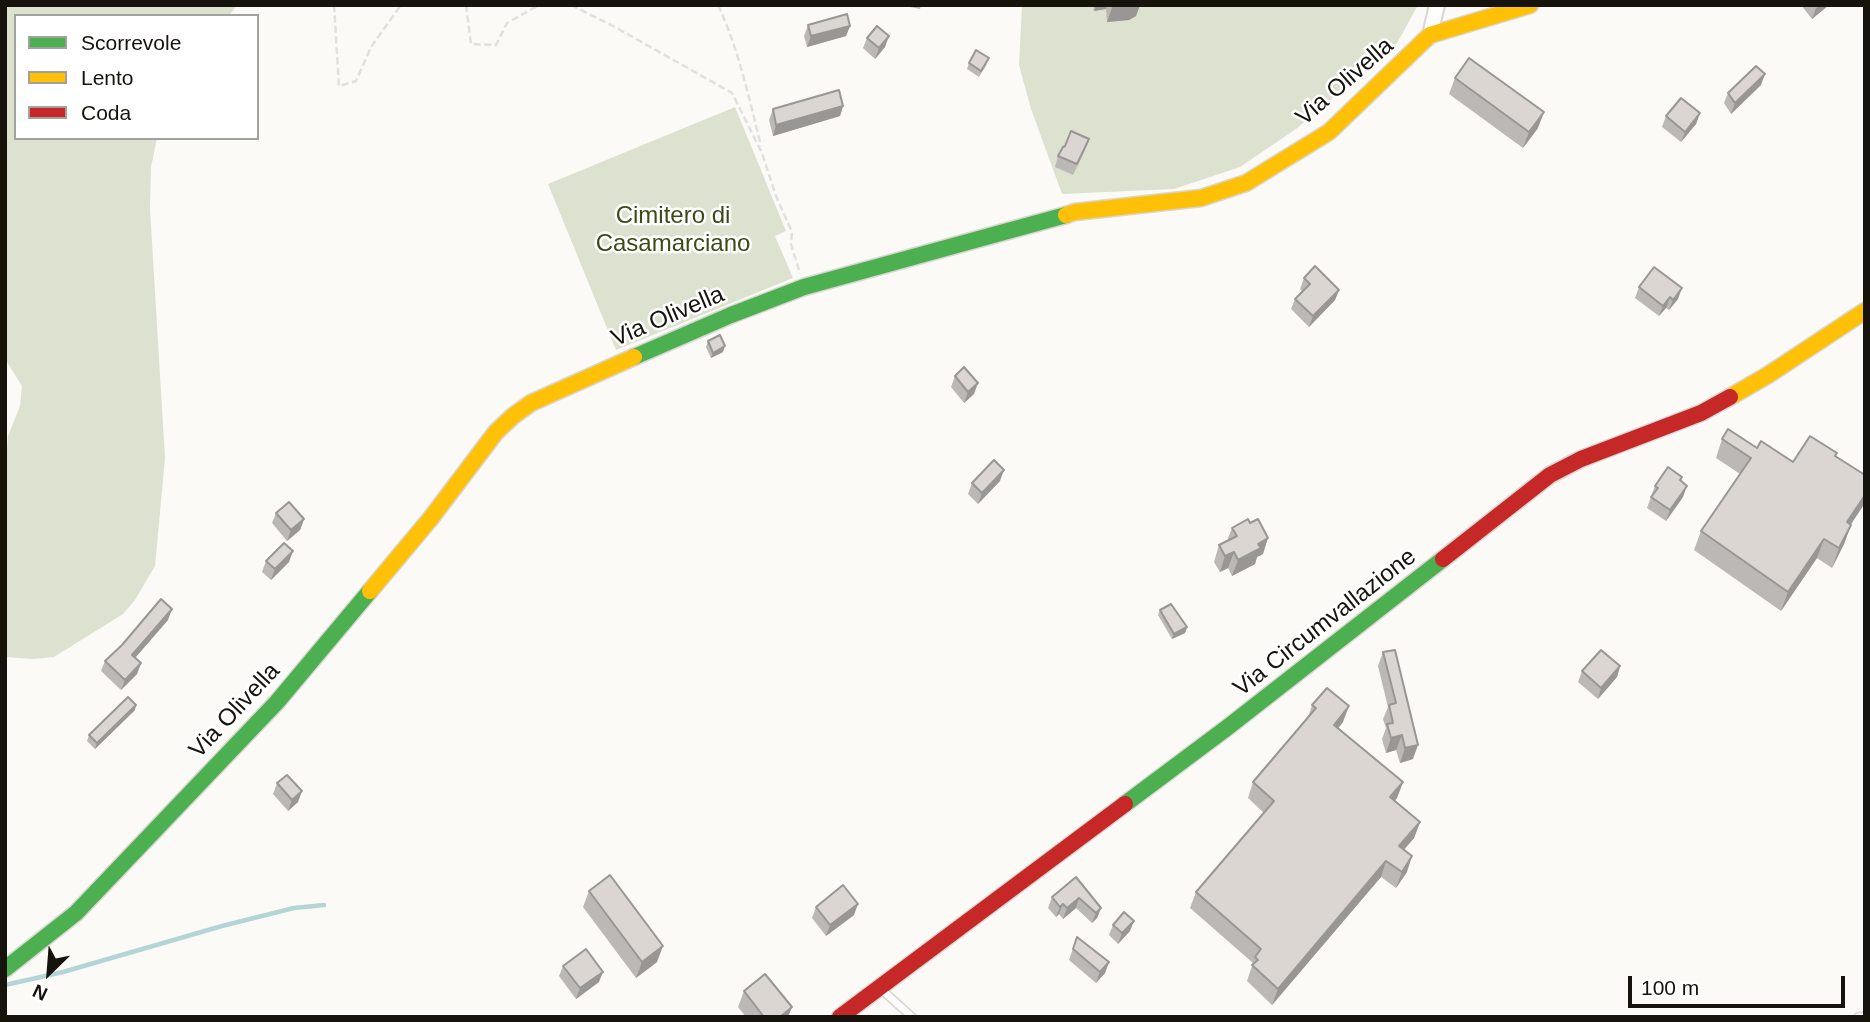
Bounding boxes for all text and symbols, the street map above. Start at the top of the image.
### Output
legend [14,14,259,140]
text: Scorrevole [81,31,181,54]
street label: Via Olivella [1290,32,1400,132]
text: Lento [81,66,134,89]
text: Coda [81,101,131,124]
park label: Cimitero di Casamarciano [596,202,750,258]
street label: Via Olivella [607,280,729,354]
street label: Via Circumvallazione [1228,543,1422,703]
street label: Via Olivella [184,657,286,765]
north arrow [14,938,84,1008]
scale bar [1632,962,1849,1006]
text: 100 m [1641,976,1699,999]
text: N [29,980,51,1005]

